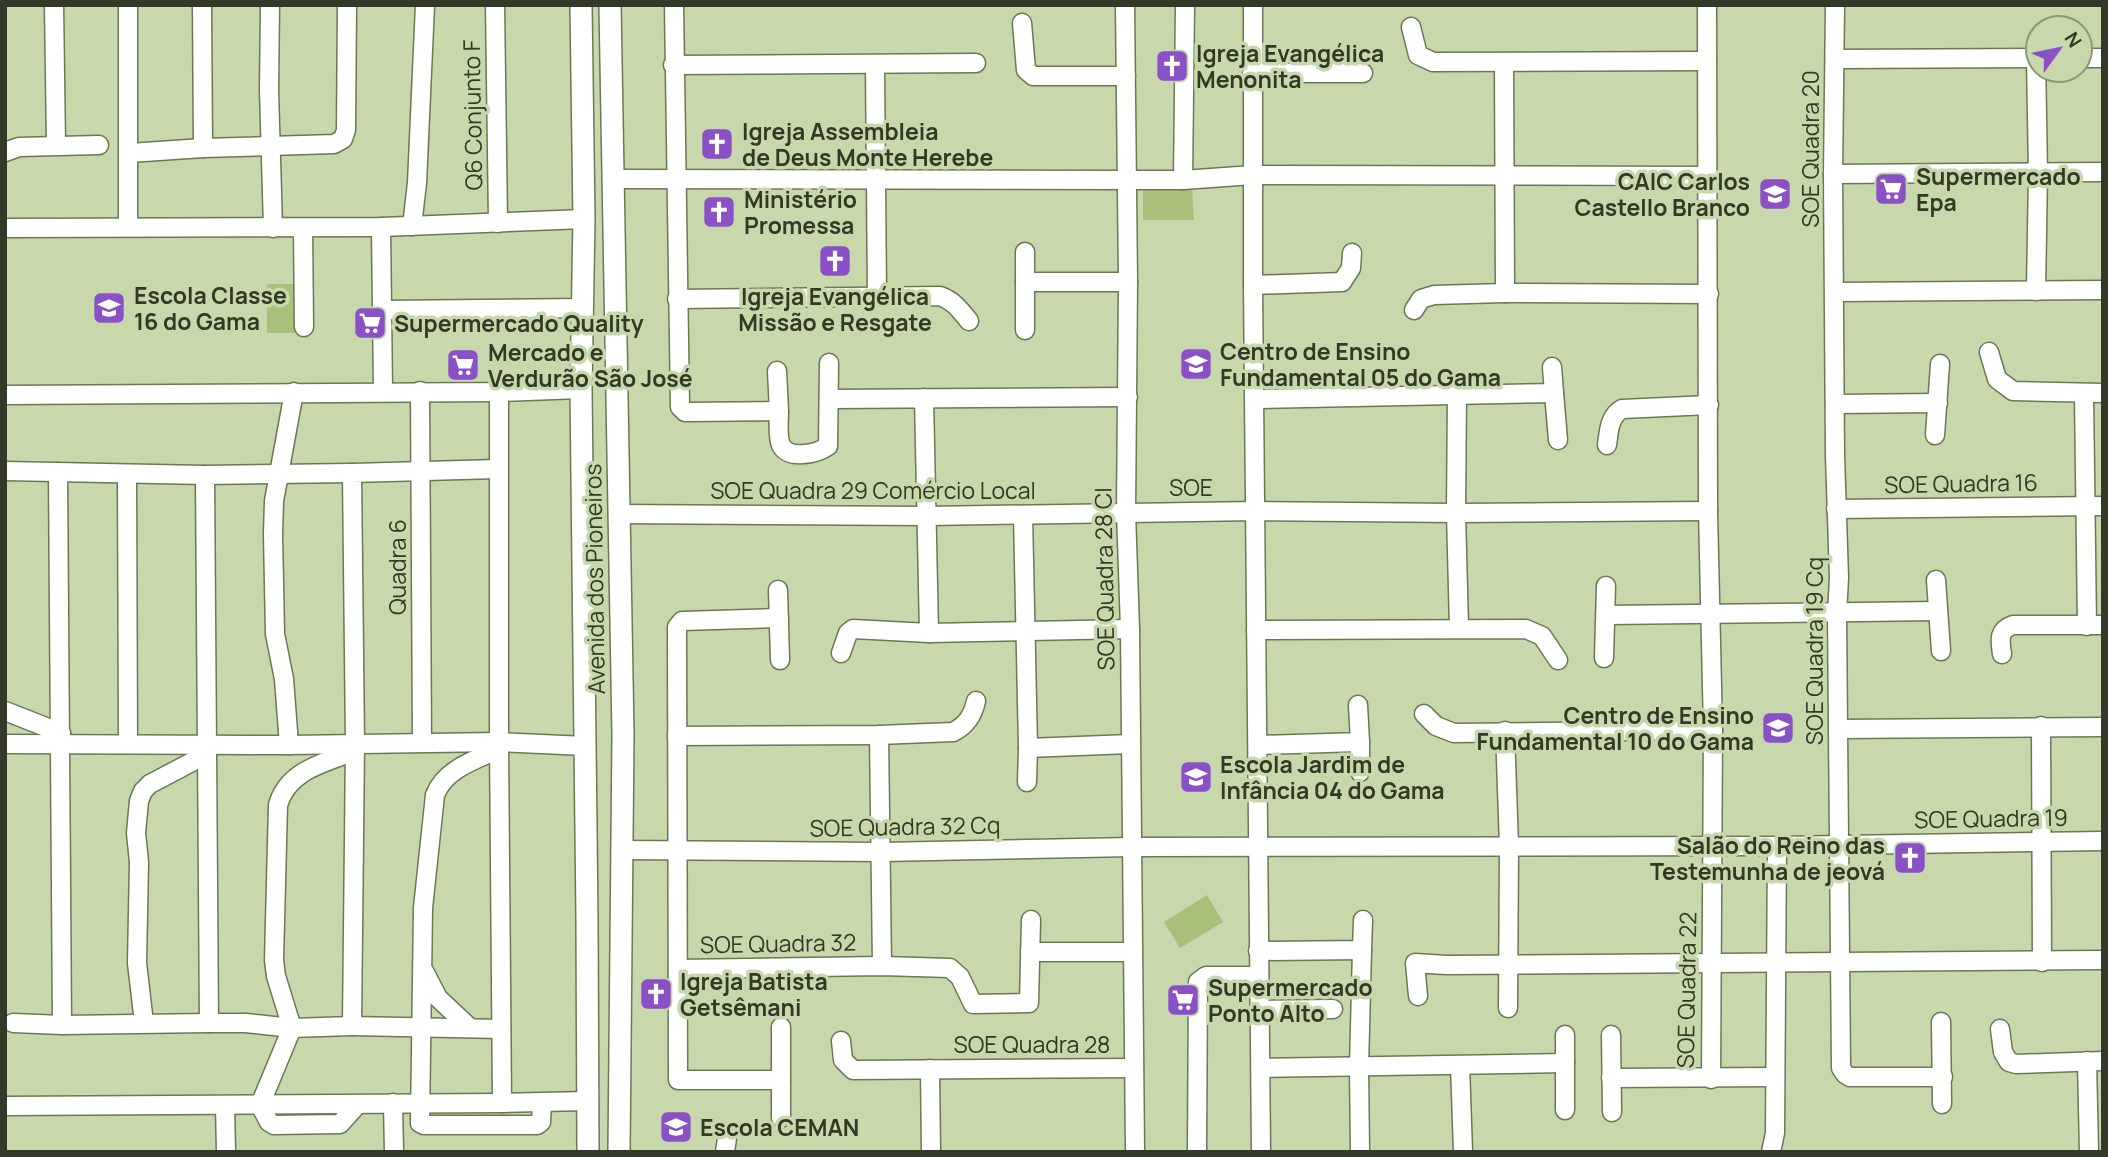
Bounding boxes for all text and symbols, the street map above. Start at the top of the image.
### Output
north arrow [2024,14,2094,84]
text: N [2059,27,2088,53]
place label: Igreja Evangélica Menonita [1196,37,1384,95]
street label: Q6 Conjunto F [455,39,489,191]
church icon: Igreja Evangélica Menonita [1153,47,1191,85]
street label: SOE Quadra 20 [1794,70,1826,228]
place label: Igreja Assembleia de Deus Monte Herebe [742,115,993,173]
church icon: Igreja Assembleia de Deus Monte Herebe [698,125,736,163]
place label: Supermercado Epa [1916,160,2081,218]
place label: CAIC Carlos Castello Branco [1574,165,1750,223]
supermarket icon: Supermercado Epa [1872,170,1910,208]
school or university icon: CAIC Carlos Castello Branco [1756,175,1794,213]
place label: Ministério Promessa [744,183,857,241]
church icon: Ministério Promessa [700,193,738,231]
church icon: Igreja Evangélica Missão e Resgate [816,242,854,280]
place label: Escola Classe 16 do Gama [134,279,287,337]
place label: Igreja Evangélica Missão e Resgate [738,280,932,338]
school or university icon: Escola Classe 16 do Gama [90,289,128,327]
supermarket icon: Supermercado Quality [351,304,389,342]
place label: Supermercado Quality [394,307,644,339]
place label: Centro de Ensino Fundamental 05 do Gama [1220,335,1501,393]
place label: Mercado e Verdurão São José [488,336,693,394]
school or university icon: Centro de Ensino Fundamental 05 do Gama [1177,345,1215,383]
supermarket icon: Mercado e Verdurão São José [444,346,482,384]
street label: Avenida dos Pioneiros [576,463,612,695]
street label: SOE Quadra 16 [1884,466,2038,500]
street label: SOE [1169,471,1213,503]
street label: SOE Quadra 29 Comércio Local [710,474,1036,506]
street label: SOE Quadra 28 CI [1086,487,1122,671]
street label: Quadra 6 [381,519,413,615]
street label: SOE Quadra 19 Cq [1798,557,1830,745]
place label: Centro de Ensino Fundamental 10 do Gama [1476,699,1754,757]
school or university icon: Centro de Ensino Fundamental 10 do Gama [1759,709,1797,747]
place label: Escola Jardim de Infância 04 do Gama [1220,748,1445,806]
school or university icon: Escola Jardim de Infância 04 do Gama [1177,758,1215,796]
street label: SOE Quadra 19 [1914,801,2068,835]
street label: SOE Quadra 32 Cq [809,808,1001,844]
place label: Salão do Reino das Testemunha de jeová [1650,829,1885,887]
church icon: Salão do Reino das Testemunha de jeová [1891,839,1929,877]
street label: SOE Quadra 22 [1669,911,1703,1069]
street label: SOE Quadra 32 [700,926,856,960]
place label: Igreja Batista Getsêmani [680,965,828,1023]
place label: Supermercado Ponto Alto [1208,971,1373,1029]
church icon: Igreja Batista Getsêmani [637,975,675,1013]
supermarket icon: Supermercado Ponto Alto [1164,981,1202,1019]
street label: SOE Quadra 28 [954,1028,1110,1060]
school or university icon: Escola CEMAN [657,1108,695,1146]
place label: Escola CEMAN [700,1111,859,1143]

